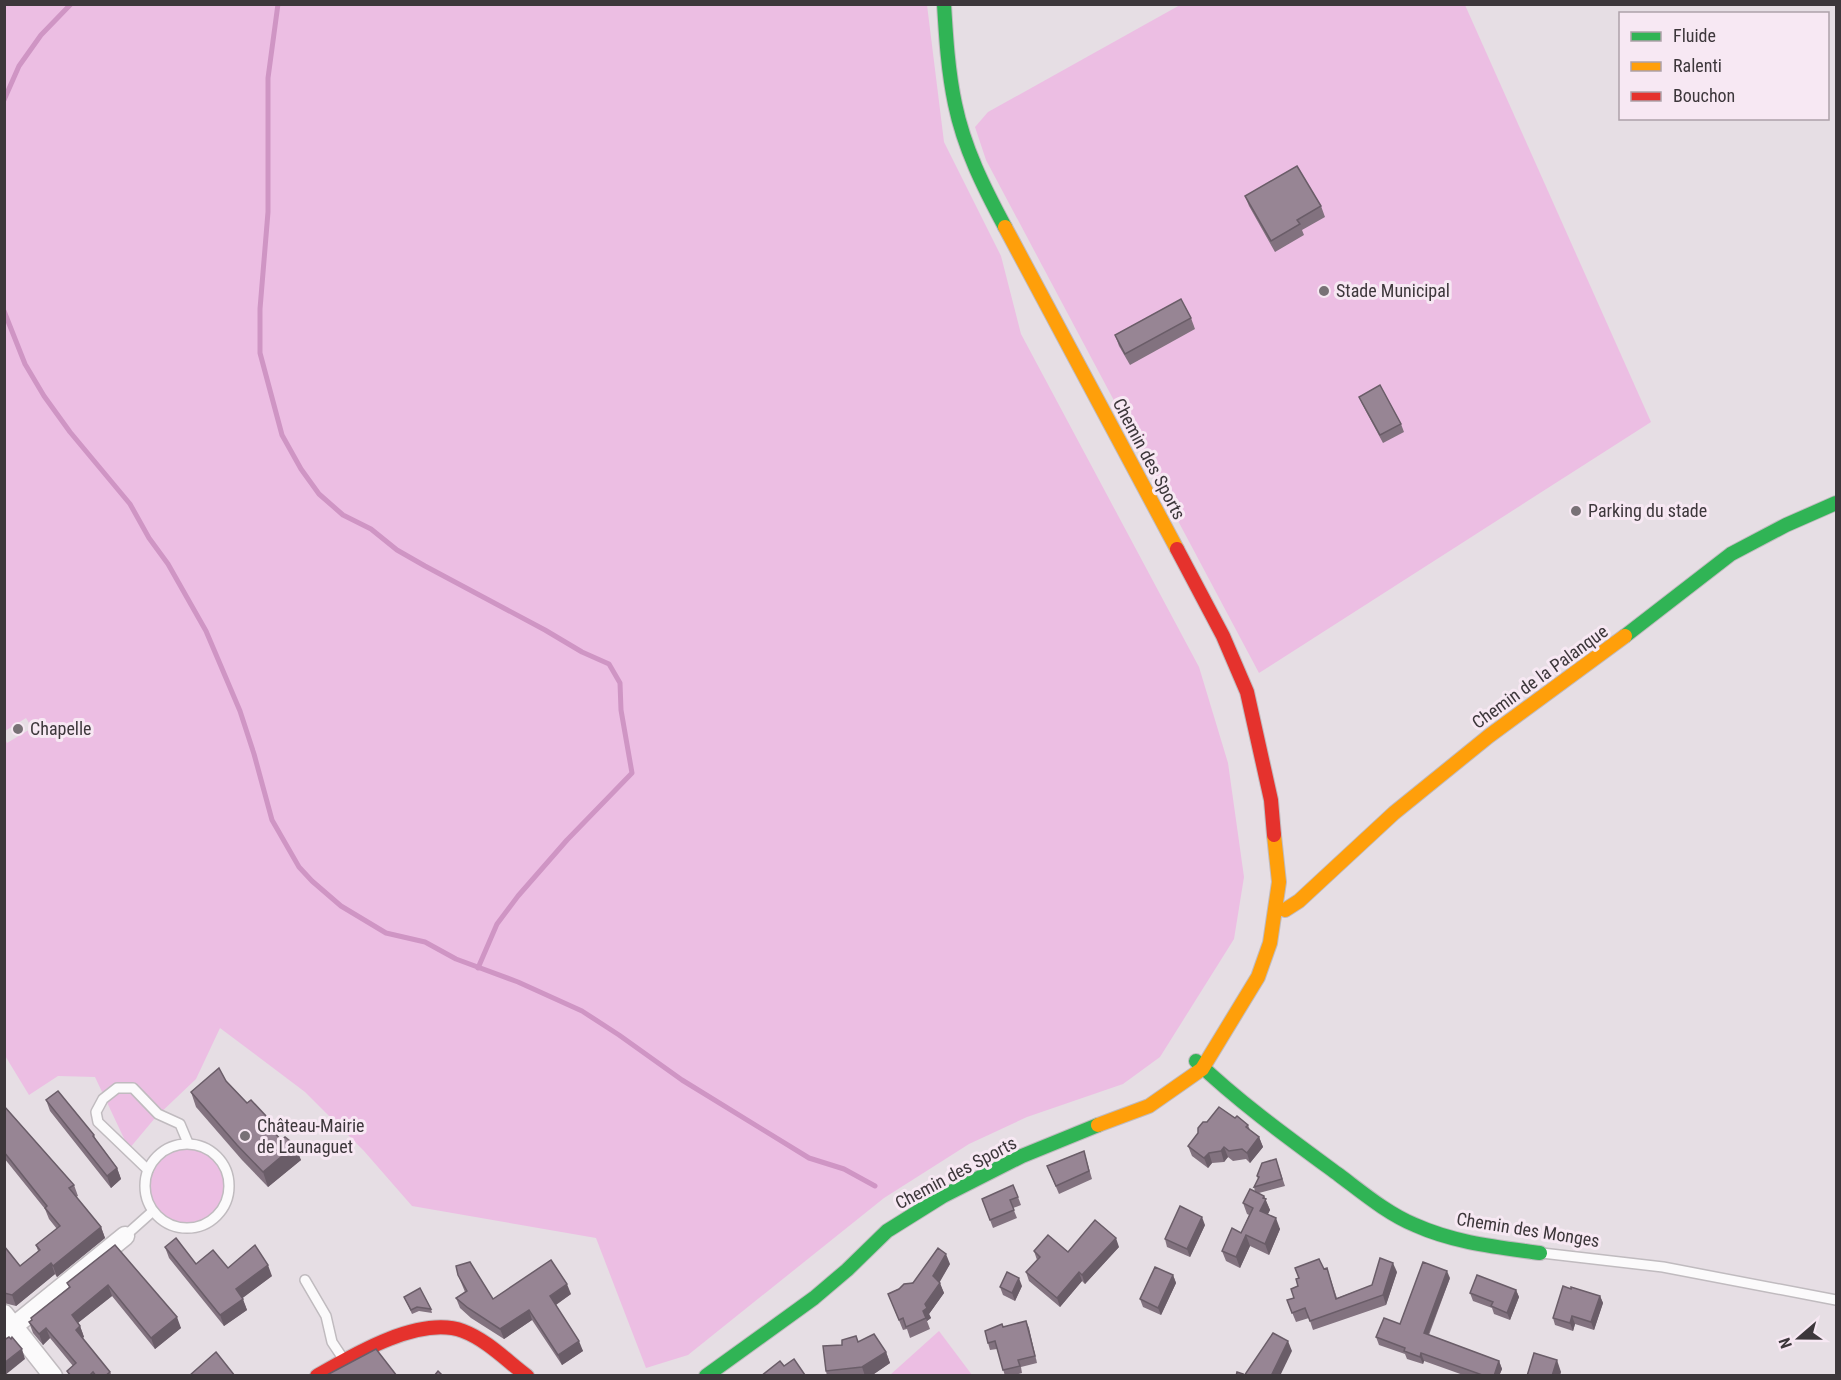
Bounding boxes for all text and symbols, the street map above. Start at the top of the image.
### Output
legend [1619,12,1829,120]
text: Fluide [1673,25,1716,46]
text: Ralenti [1673,55,1722,76]
text: Bouchon [1673,85,1735,106]
place label: Stade Municipal [1336,280,1450,301]
marker: Stade Municipal [1317,284,1331,298]
street label: Chemin des Sports [1109,395,1190,523]
place label: Parking du stade [1588,500,1707,521]
marker: Parking du stade [1569,504,1583,518]
street label: Chemin de la Palanque [1468,620,1612,733]
place label: Chapelle [30,718,92,739]
marker: Chapelle [11,722,25,736]
place label: Château-Mairie de Launaguet [257,1115,364,1157]
marker: Château-Mairie de Launaguet [238,1129,252,1143]
street label: Chemin des Sports [892,1132,1020,1213]
street label: Chemin des Monges [1455,1208,1601,1251]
north arrow [1769,1308,1829,1368]
text: N [1775,1335,1796,1351]

